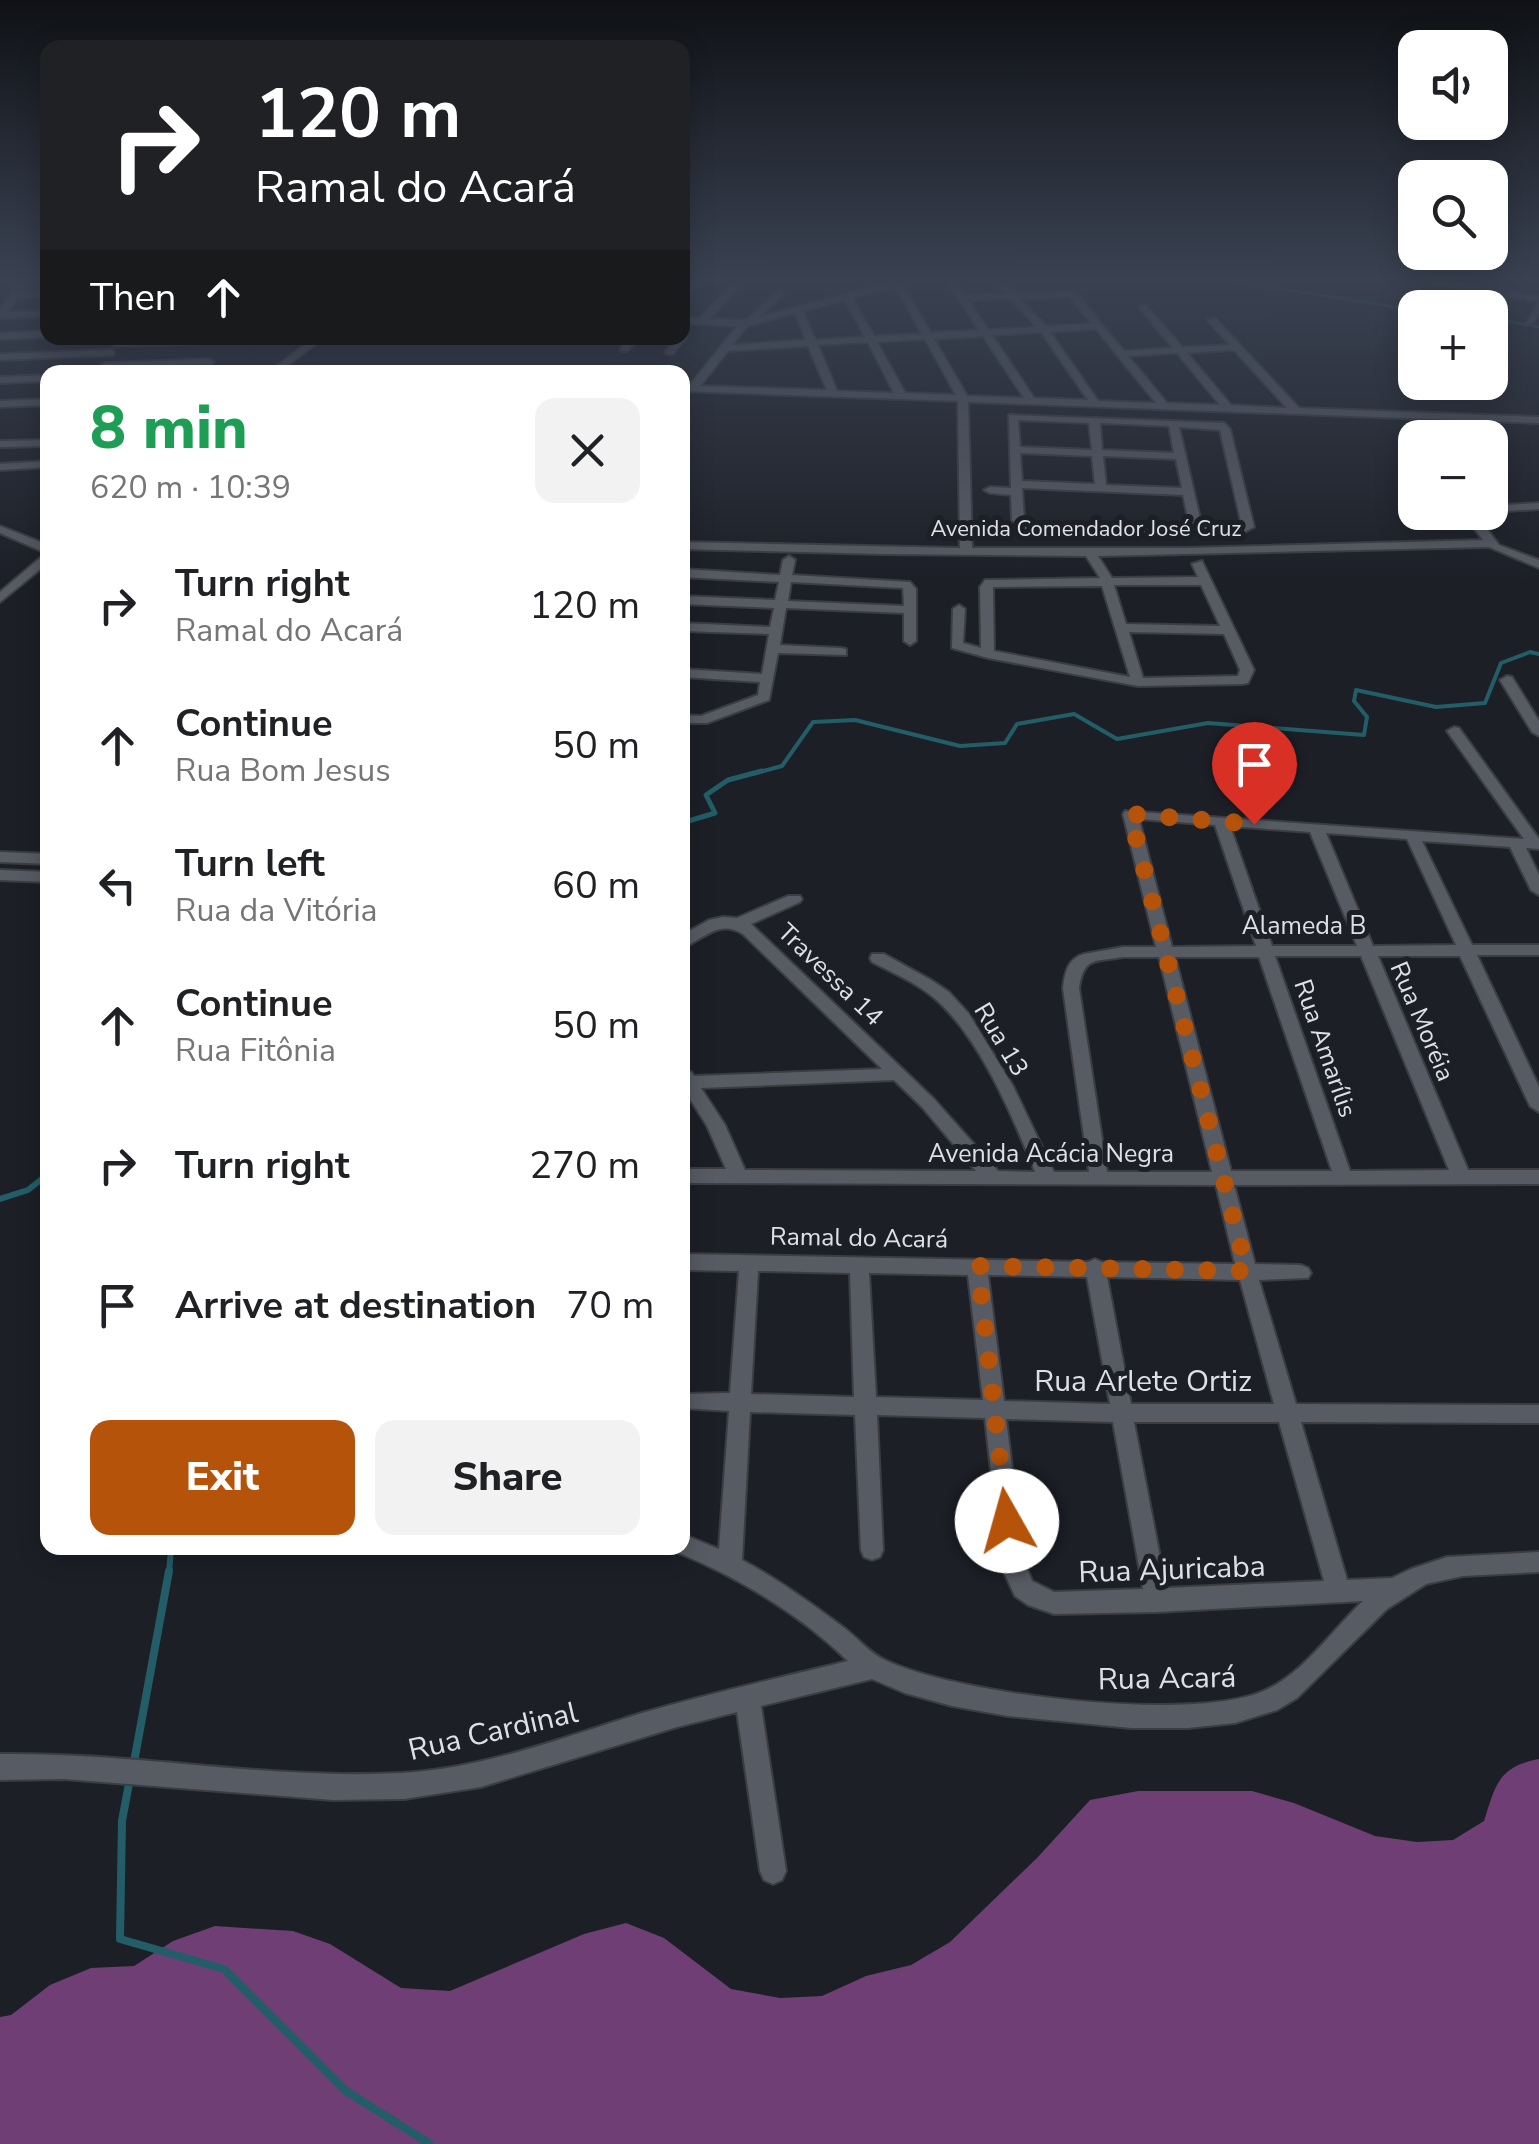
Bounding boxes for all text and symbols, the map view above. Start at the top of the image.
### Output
map controls [1398,30,1508,530]
button: sound [1398,30,1508,140]
text: 120 m [255,66,461,162]
icon: right [90,80,220,210]
text: Ramal do Acará [255,157,576,218]
button: search [1398,160,1508,270]
icon: ahead [196,270,251,325]
text: Then [90,272,176,323]
button: + [1398,290,1508,400]
text: 8 min [90,387,248,469]
button: close [535,398,640,503]
button: − [1398,420,1508,530]
text: 620 m · 10:39 [90,466,291,509]
street label: Avenida Comendador José Cruz [931,514,1241,544]
text: Turn right [175,558,350,609]
icon: right [90,578,145,633]
text: 120 m [529,580,640,631]
text: Ramal do Acará [175,609,403,652]
text: Continue [175,698,333,749]
icon: ahead [90,718,145,773]
text: 50 m [552,720,640,771]
pin [1212,722,1297,825]
icon: arrive [1227,737,1282,792]
text: Rua Bom Jesus [175,749,391,792]
text: Turn left [175,838,325,889]
icon: left [90,858,145,913]
text: 60 m [552,860,640,911]
text: Rua da Vitória [175,889,378,932]
street label: Alameda B [1242,909,1366,943]
street label: Travessa 14 [770,916,891,1034]
street label: Rua Moréia [1382,956,1463,1086]
street label: Rua Amarílis [1286,975,1365,1122]
text: Continue [175,978,333,1029]
street label: Rua 13 [966,996,1036,1083]
icon: ahead [90,998,145,1053]
text: 50 m [552,1000,640,1051]
text: Rua Fitônia [175,1029,336,1072]
street label: Avenida Acácia Negra [928,1137,1174,1171]
icon: right [90,1138,145,1193]
text: Turn right [175,1140,350,1191]
text: 270 m [529,1140,640,1191]
street label: Ramal do Acará [770,1219,948,1257]
icon: arrive [90,1278,145,1333]
text: Arrive at destination [175,1280,536,1331]
text: 70 m [566,1280,654,1331]
street label: Rua Arlete Ortiz [1034,1361,1252,1402]
button: Exit [90,1420,355,1535]
button: Share [375,1420,640,1535]
position arrow [955,1469,1059,1573]
street label: Rua Ajuricaba [1078,1546,1266,1593]
street label: Rua Acará [1097,1657,1237,1700]
street label: Rua Cardinal [404,1692,582,1771]

